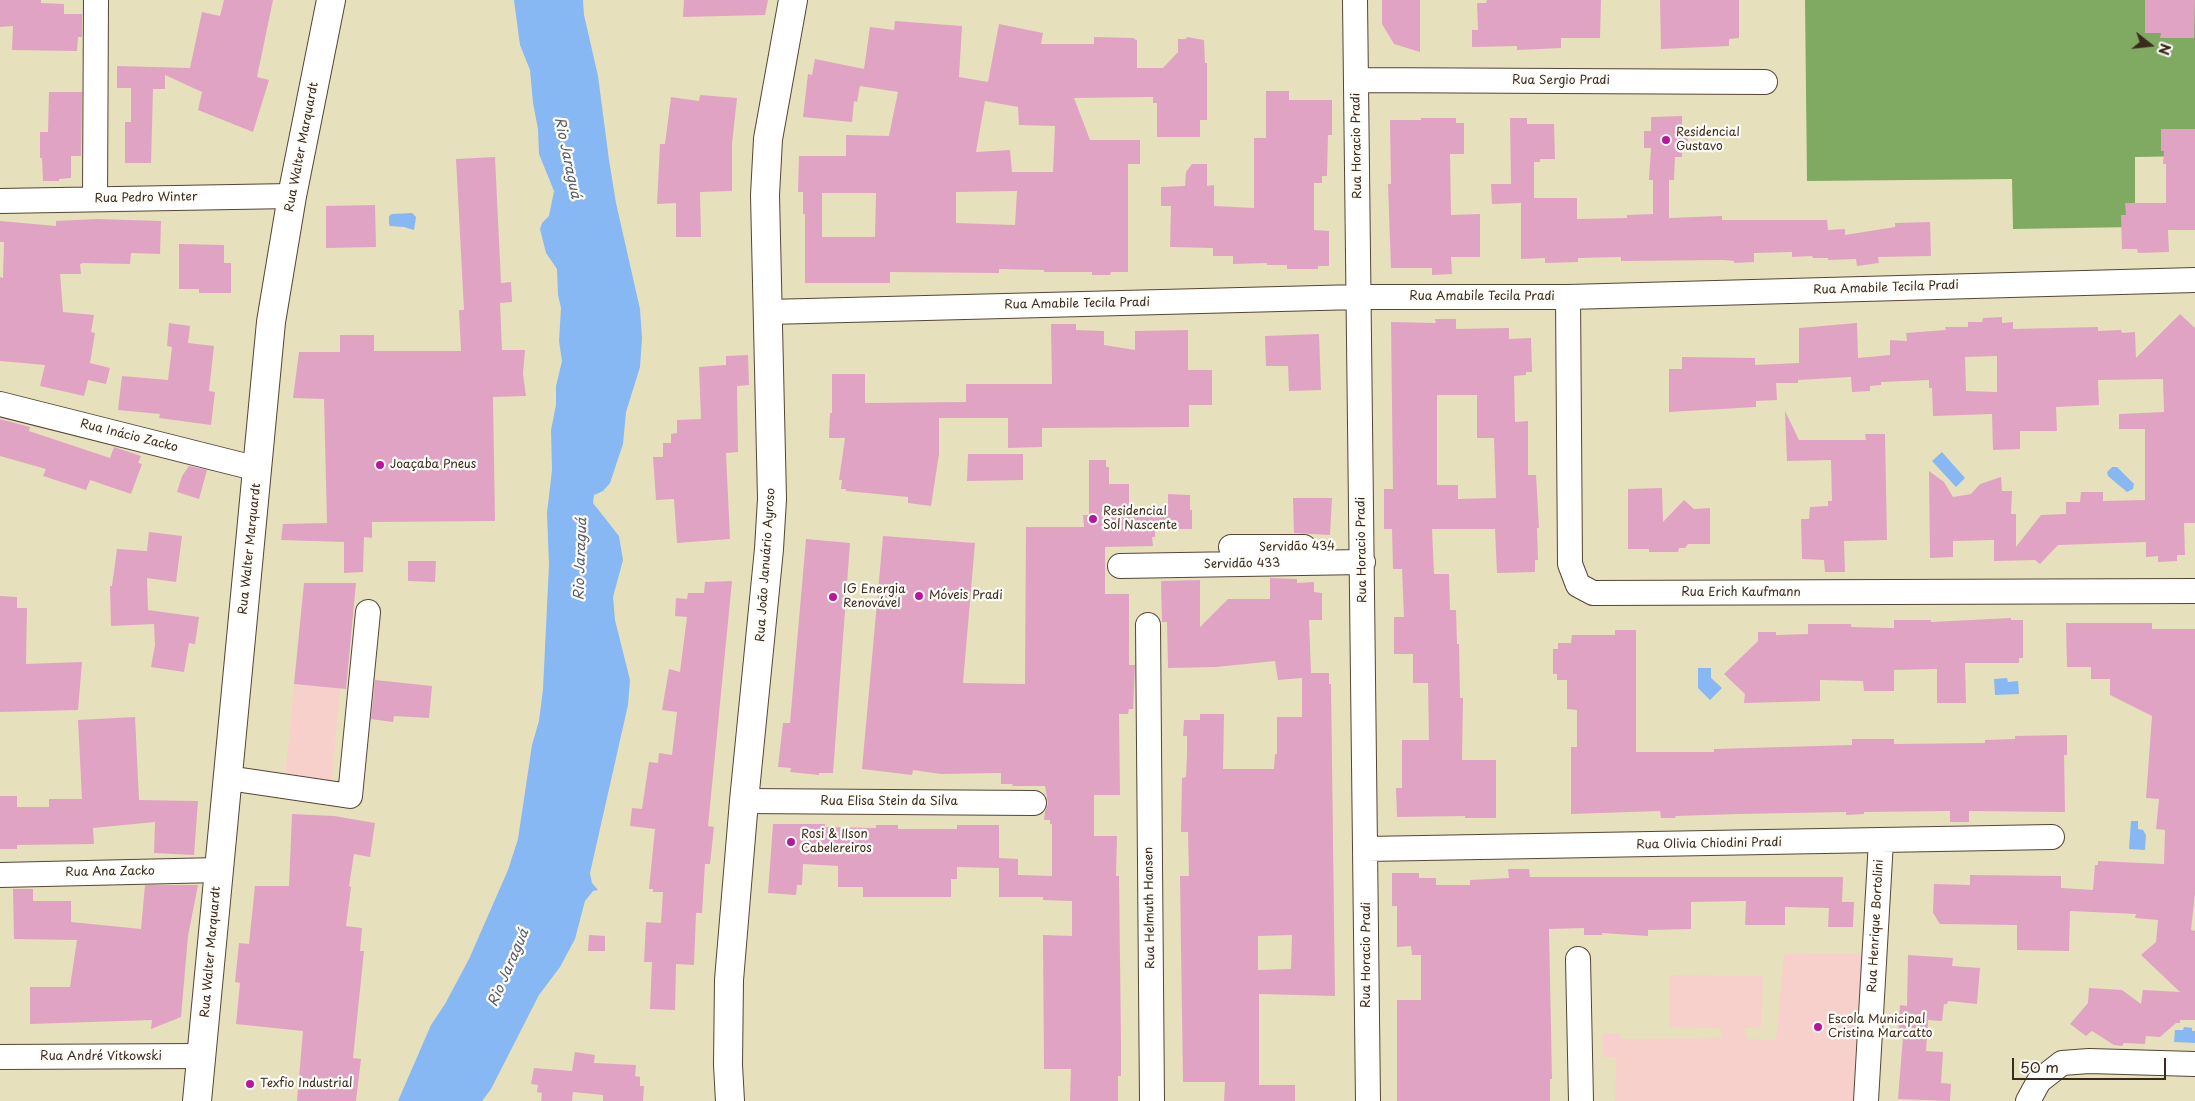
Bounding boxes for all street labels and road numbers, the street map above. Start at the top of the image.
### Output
street label: Rua Sergio Pradi [1512,74,1610,88]
street label: Rua Walter Marquardt [282,81,322,213]
street label: Rua Horacio Pradi [1349,93,1365,199]
street label: Rua Pedro Winter [94,190,198,206]
street label: Rua Amabile Tecila Pradi [1813,278,1959,298]
street label: Rua Amabile Tecila Pradi [1409,290,1555,304]
street label: Rua Amabile Tecila Pradi [1004,296,1150,312]
street label: Rua Inácio Zacko [79,417,179,455]
street label: Rua Walter Marquardt [236,483,264,615]
street label: Rua João Januário Ayroso [753,488,779,642]
street label: Rua Horacio Pradi [1354,497,1370,603]
street label: Servidão 434 [1259,539,1335,555]
street label: Servidão 433 [1204,556,1280,572]
street label: Rua Erich Kaufmann [1681,586,1801,600]
street label: Rua Elisa Stein da Silva [820,795,958,809]
street label: Rua Olivia Chiodini Pradi [1636,836,1782,852]
street label: Rua Helmuth Hansen [1142,847,1158,969]
street label: Rua Henrique Bortolini [1865,859,1887,993]
street label: Rua Ana Zacko [65,864,155,880]
street label: Rua Walter Marquardt [198,886,224,1018]
street label: Rua Horacio Pradi [1360,902,1374,1008]
street label: Rua André Vitkowski [40,1050,162,1064]

